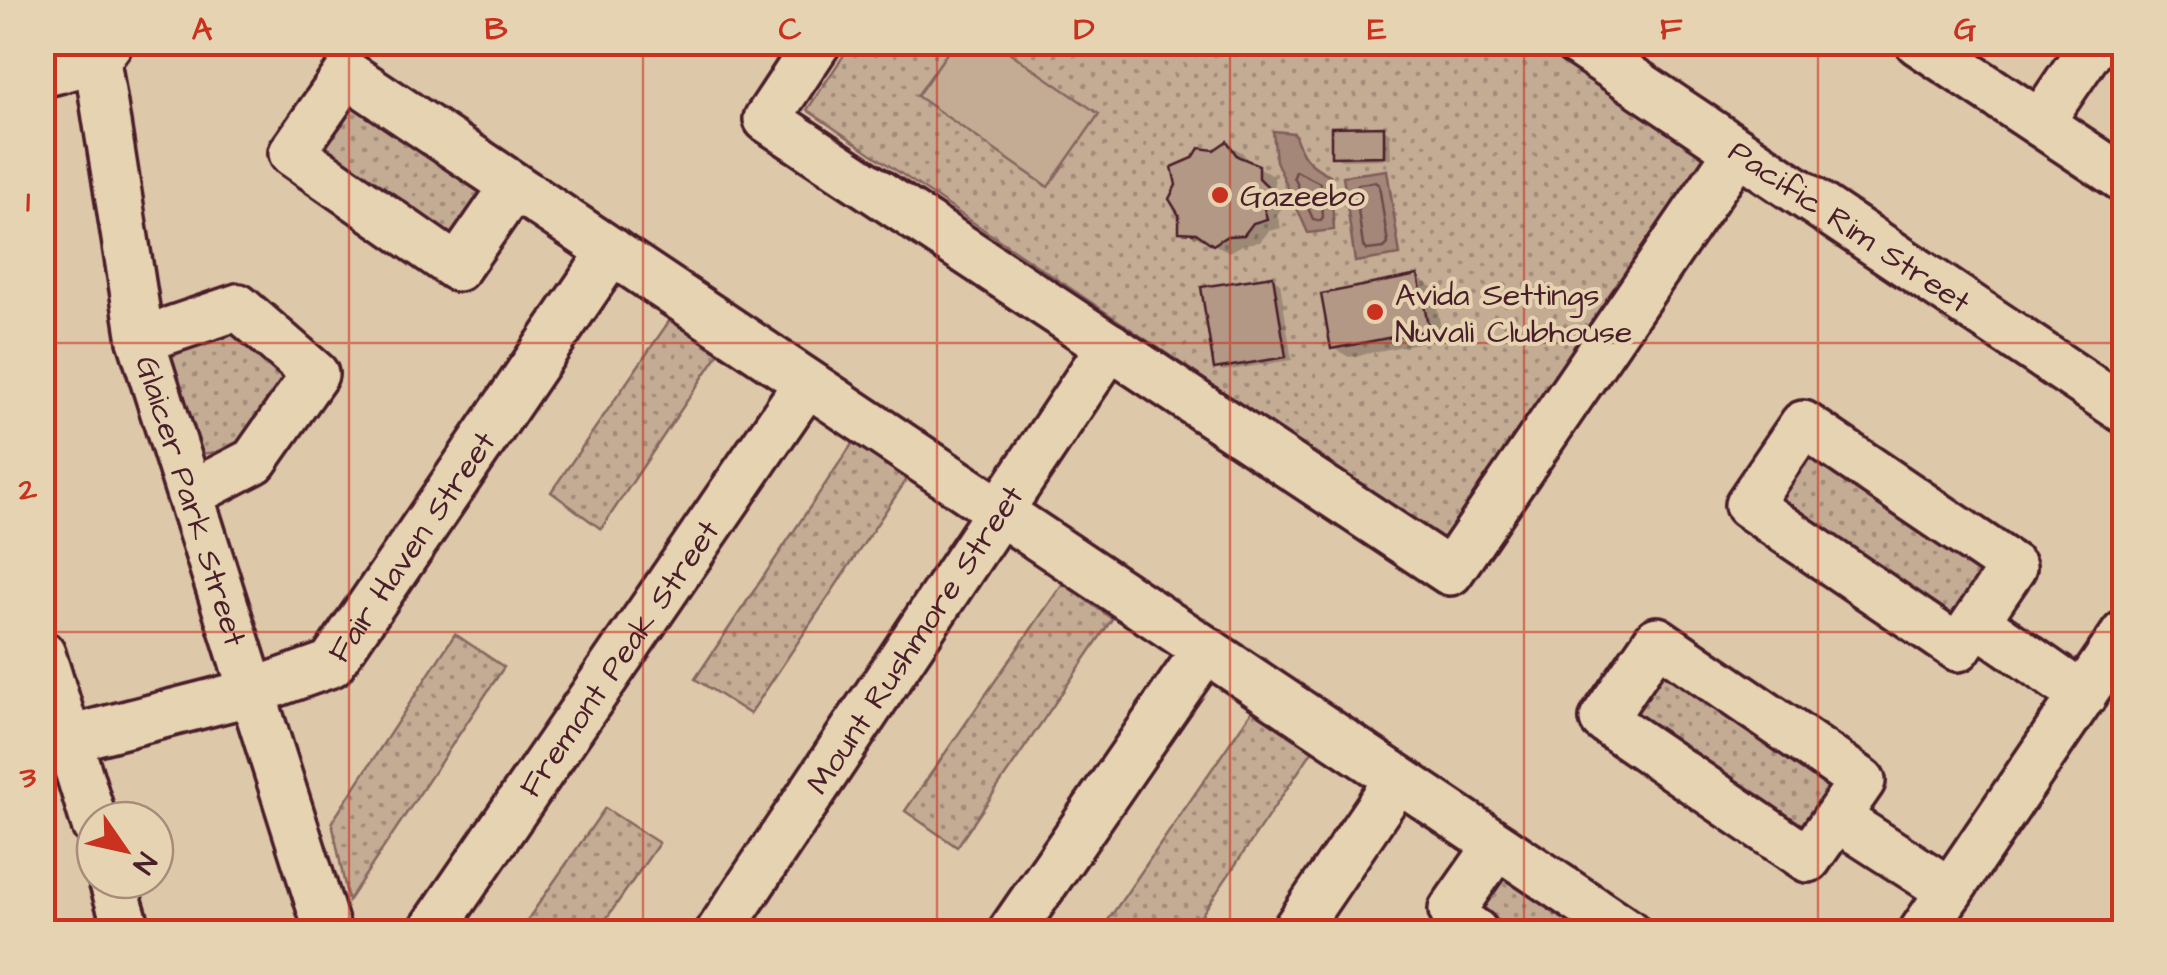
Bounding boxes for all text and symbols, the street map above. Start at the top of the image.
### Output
text: A [192,7,213,52]
text: B [485,7,508,52]
text: C [779,7,802,52]
text: D [1074,7,1095,52]
text: E [1368,7,1387,52]
text: F [1660,7,1683,52]
text: G [1954,7,1977,52]
street label: Pacific Rim Street [1719,130,1979,325]
place label: Gazeebo [1240,174,1365,219]
text: 1 [26,179,30,224]
marker: Gazeebo [1209,184,1231,206]
place label: Avida Settings Nuvali Clubhouse [1395,273,1632,355]
marker: Avida Settings Nuvali Clubhouse [1364,301,1386,323]
street label: Glaicer Park Street [123,350,257,652]
street label: Fair Haven Street [317,423,507,672]
text: 2 [18,467,38,512]
street label: Mount Rushmore Street [796,477,1035,803]
street label: Fremont Peak Street [509,511,731,807]
text: 3 [19,755,37,800]
north arrow [75,800,175,900]
text: N [123,845,166,882]

